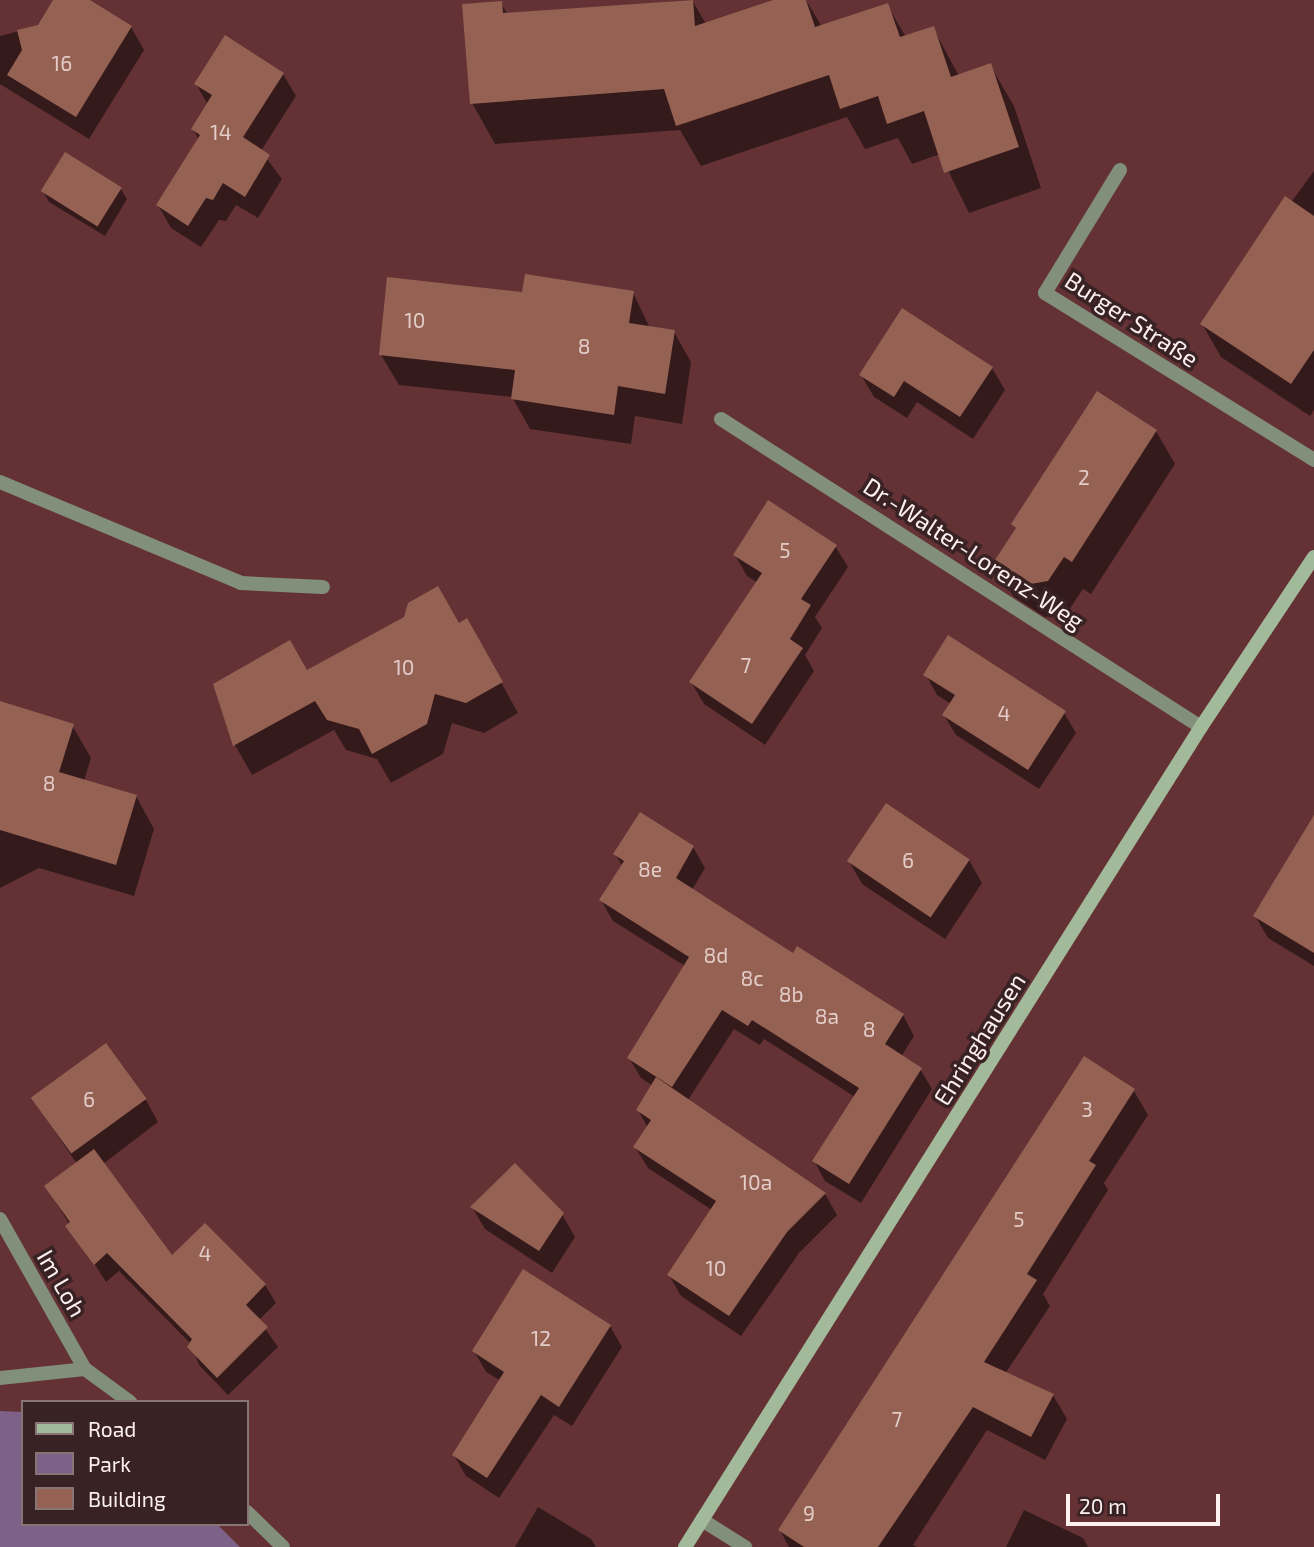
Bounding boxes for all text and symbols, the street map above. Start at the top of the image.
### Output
house number: 16 [52,50,72,76]
house number: 14 [210,119,232,145]
street label: Burger Straße [1060,265,1204,373]
house number: 10 [404,307,426,333]
house number: 8 [578,333,590,359]
house number: 2 [1078,464,1090,490]
street label: Dr.-Walter-Lorenz-Weg [858,471,1090,635]
house number: 5 [779,537,791,563]
house number: 7 [741,652,751,678]
house number: 10 [393,654,415,680]
house number: 4 [998,700,1010,726]
house number: 8 [43,770,55,796]
house number: 6 [902,847,914,873]
house number: 8e [638,856,662,882]
house number: 8d [704,942,728,968]
house number: 8c [740,965,764,991]
street label: Ehringhausen [927,968,1031,1110]
house number: 8b [779,981,803,1007]
house number: 8a [815,1003,839,1029]
house number: 8 [863,1016,875,1042]
house number: 6 [83,1086,95,1112]
house number: 3 [1081,1096,1093,1122]
house number: 10a [740,1169,772,1195]
house number: 5 [1013,1206,1025,1232]
house number: 4 [199,1240,211,1266]
street label: Im Loh [31,1244,93,1322]
house number: 10 [705,1255,727,1281]
house number: 12 [531,1325,551,1351]
legend [21,1400,248,1526]
house number: 7 [892,1406,902,1432]
text: Road [88,1416,136,1441]
text: Park [88,1451,131,1476]
scale bar [1069,1480,1223,1524]
text: Building [88,1486,166,1511]
text: 20 m [1079,1493,1127,1518]
house number: 9 [803,1500,815,1526]

